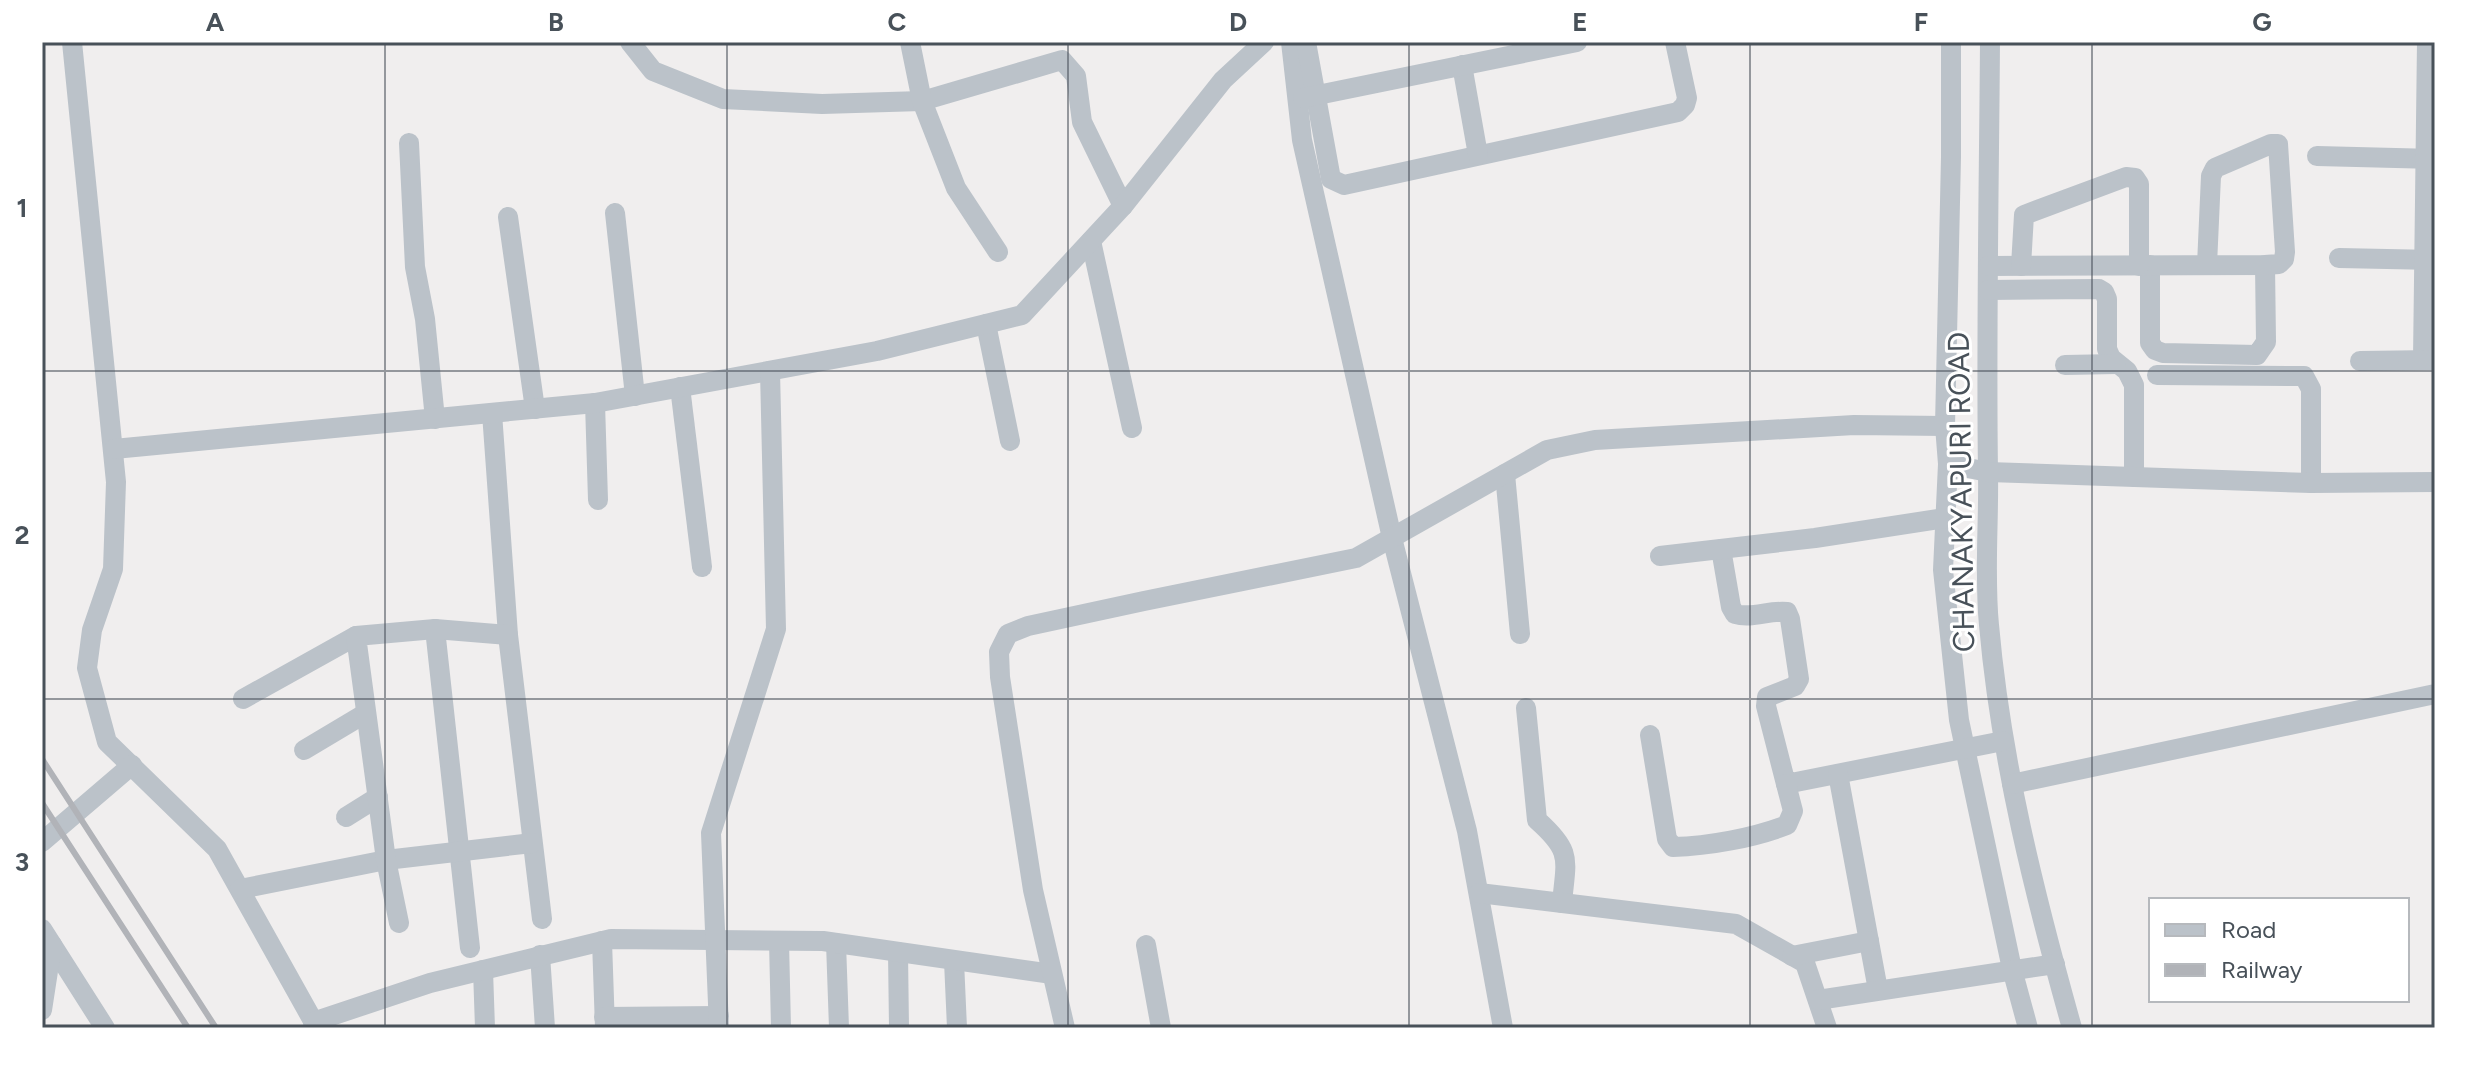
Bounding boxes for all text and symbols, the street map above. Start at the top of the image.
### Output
text: A [206,6,225,38]
text: B [548,6,564,38]
text: C [888,6,907,38]
text: D [1229,6,1247,38]
text: E [1572,6,1588,38]
text: F [1914,6,1928,38]
text: G [2252,6,2272,38]
text: 1 [17,192,27,224]
street label: CHANAKYAPURI ROAD [1940,331,1982,653]
text: 2 [14,519,30,551]
text: 3 [15,846,29,878]
legend [2149,898,2409,1002]
text: Road [2221,915,2276,944]
text: Railway [2221,955,2303,984]

